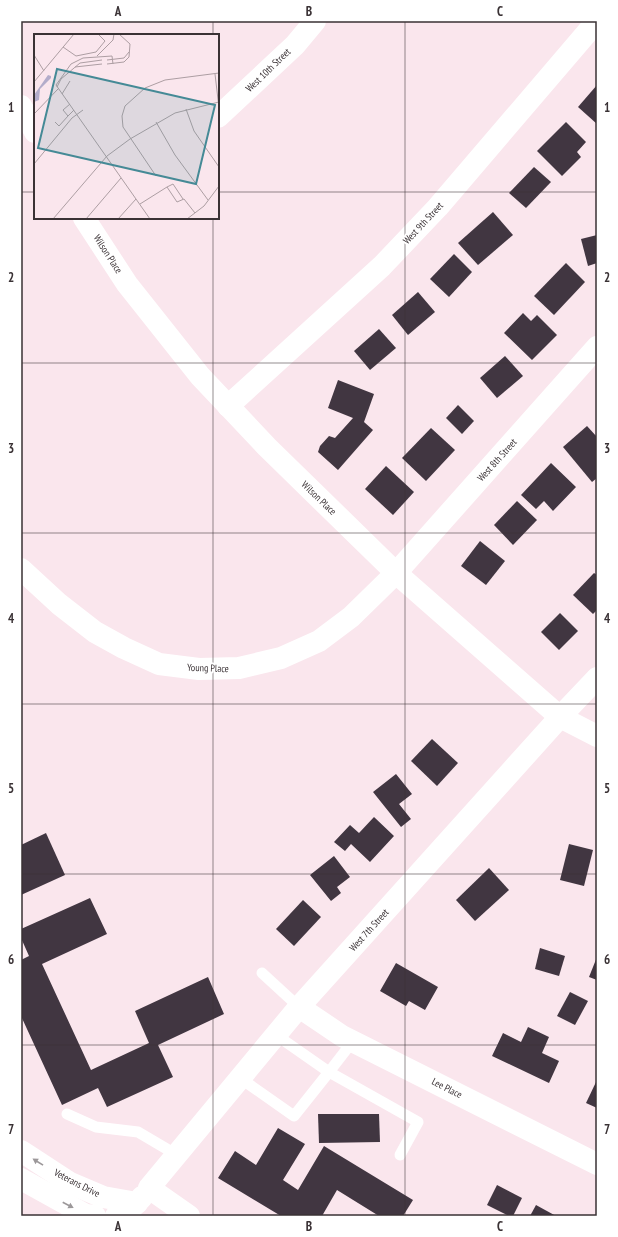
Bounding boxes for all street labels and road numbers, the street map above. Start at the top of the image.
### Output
street label: West 10th Street [243,45,293,95]
street label: West 9th Street [400,199,446,247]
street label: Wilson Place [91,232,125,276]
street label: West 8th Street [474,436,520,484]
street label: Wilson Place [299,478,339,518]
street label: Young Place [187,661,229,675]
street label: West 7th Street [346,906,392,954]
street label: Lee Place [430,1075,464,1101]
street label: Veterans Drive [51,1165,102,1200]

